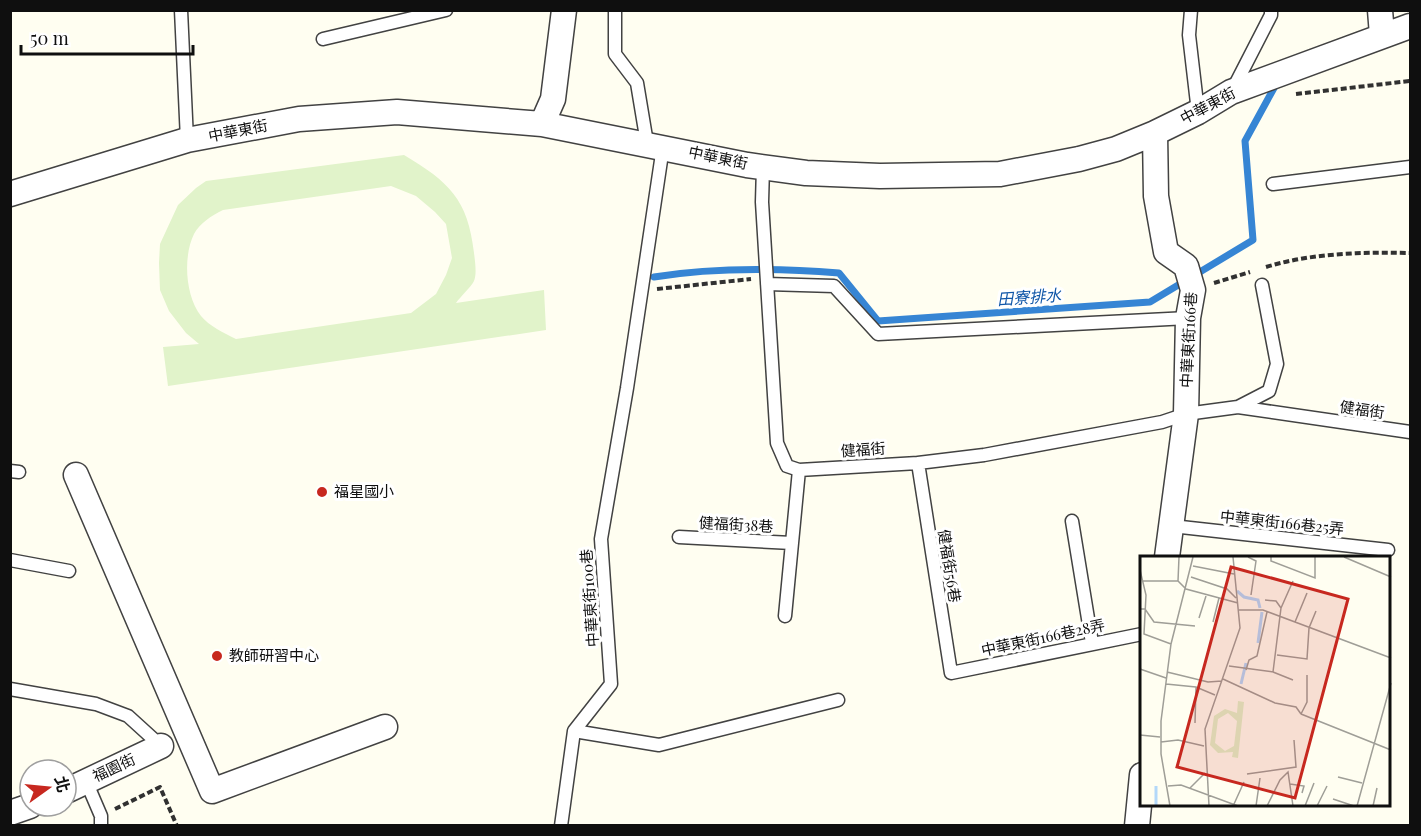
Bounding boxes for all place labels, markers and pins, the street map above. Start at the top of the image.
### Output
place label: 福星國小 [334,481,394,501]
marker: 福星國小 [315,485,329,499]
place label: 教師研習中心 [229,645,319,665]
marker: 教師研習中心 [210,649,224,663]

